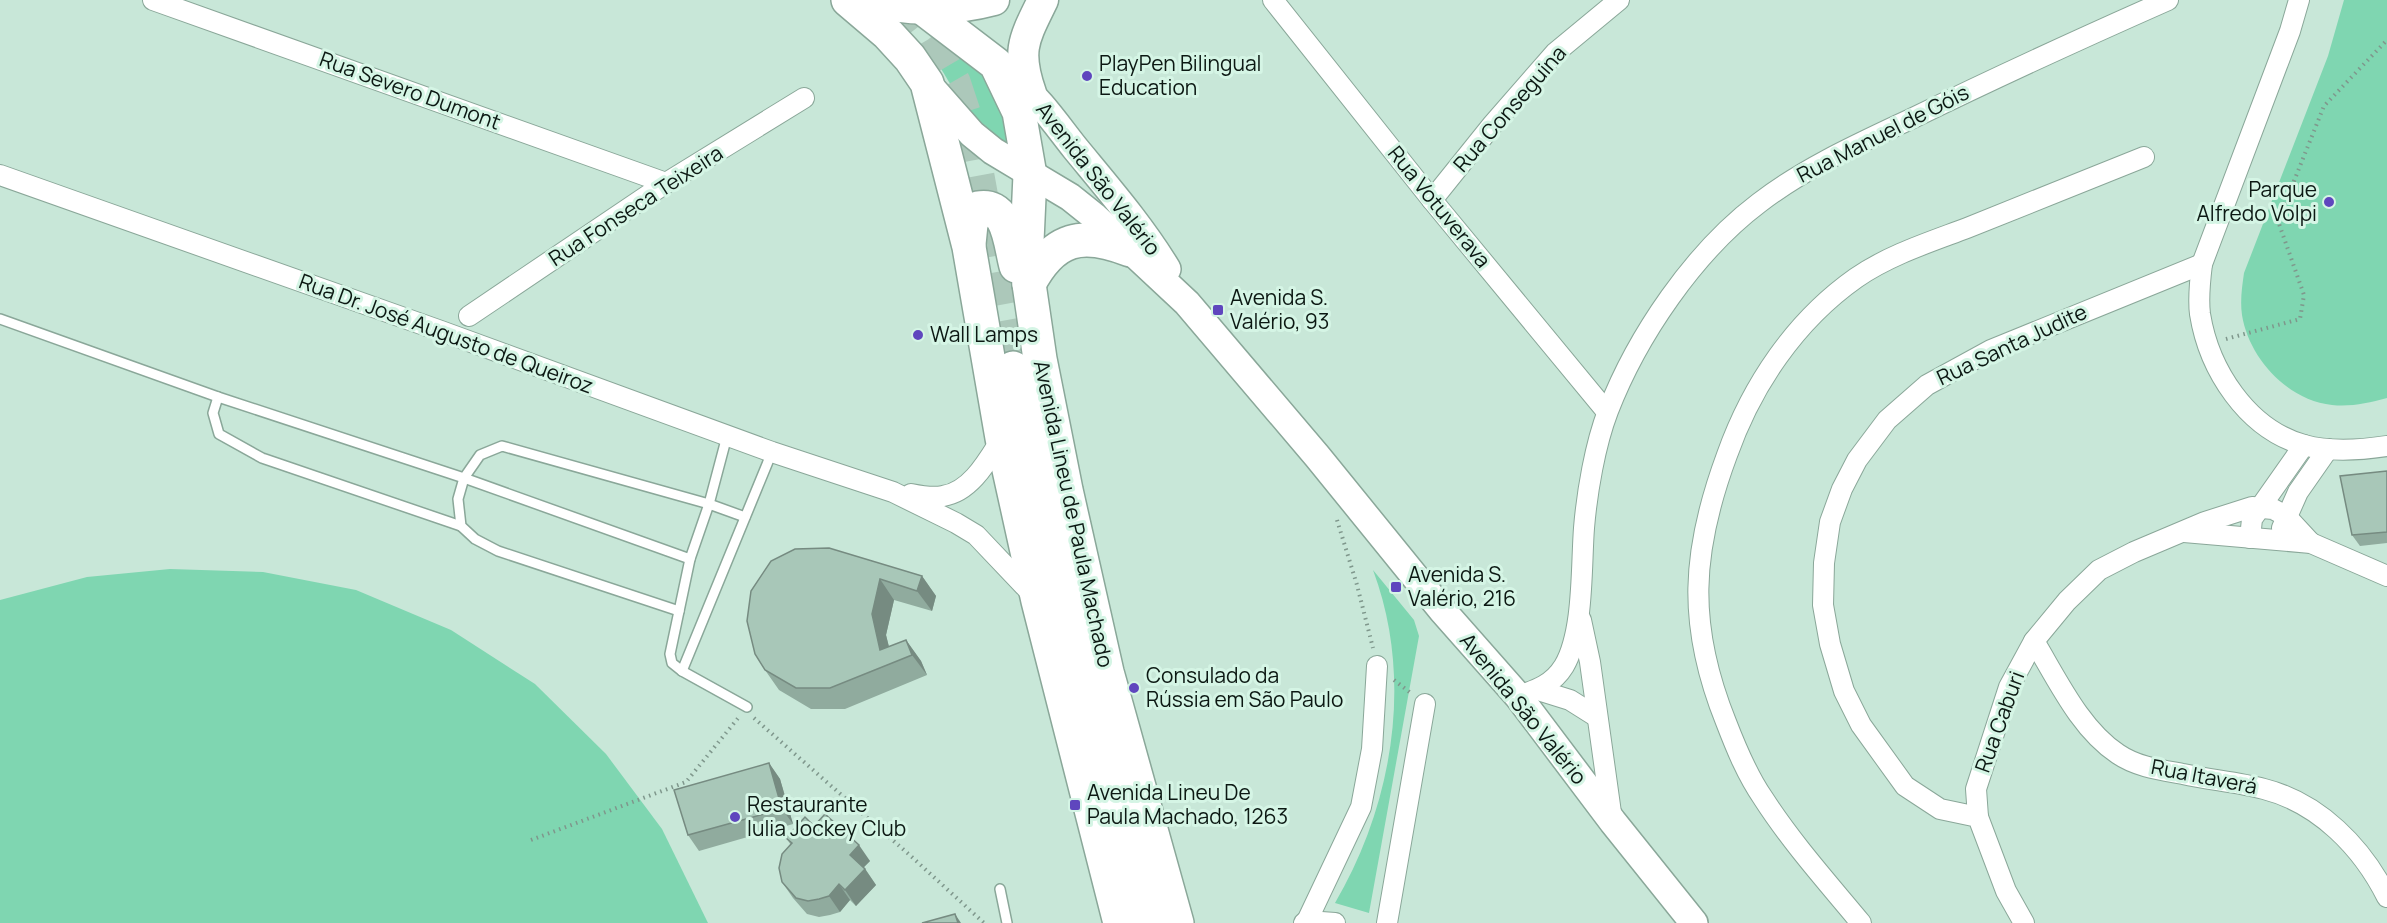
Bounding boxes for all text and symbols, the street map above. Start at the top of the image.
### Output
street label: Rua Conseguina [1447,39,1572,177]
street label: Rua Severo Dumont [316,44,505,136]
place label: PlayPen Bilingual Education [1099,49,1261,101]
marker: PlayPen Bilingual Education [1080,69,1094,83]
street label: Rua Manuel de Góis [1792,78,1973,189]
street label: Avenida São Valério [1030,96,1167,261]
street label: Rua Fonseca Teixeira [543,138,728,272]
street label: Rua Votuverava [1382,140,1498,273]
place label: Parque Alfredo Volpi [2197,175,2317,227]
marker: Parque Alfredo Volpi [2322,195,2336,209]
street label: Rua Dr. José Augusto de Queiroz [295,267,597,399]
place label: Avenida S. Valério, 93 [1230,283,1329,335]
street label: Rua Santa Judite [1932,297,2091,391]
marker: Avenida S. Valério, 93 [1211,303,1225,317]
place label: Wall Lamps [930,320,1038,348]
marker: Wall Lamps [911,328,925,342]
street label: Avenida Lineu de Paula Machado [1028,358,1120,670]
place label: Avenida S. Valério, 216 [1408,560,1516,612]
marker: Avenida S. Valério, 216 [1389,580,1403,594]
street label: Avenida São Valério [1454,627,1594,790]
place label: Consulado da Rússia em São Paulo [1146,661,1343,713]
street label: Rua Caburi [1968,667,2030,776]
marker: Consulado da Rússia em São Paulo [1127,681,1141,695]
street label: Rua Itaverá [2149,752,2260,800]
place label: Avenida Lineu De Paula Machado, 1263 [1087,778,1288,830]
place label: Restaurante Iulia Jockey Club [747,790,906,842]
marker: Avenida Lineu De Paula Machado, 1263 [1068,798,1082,812]
marker: Restaurante Iulia Jockey Club [728,810,742,824]

